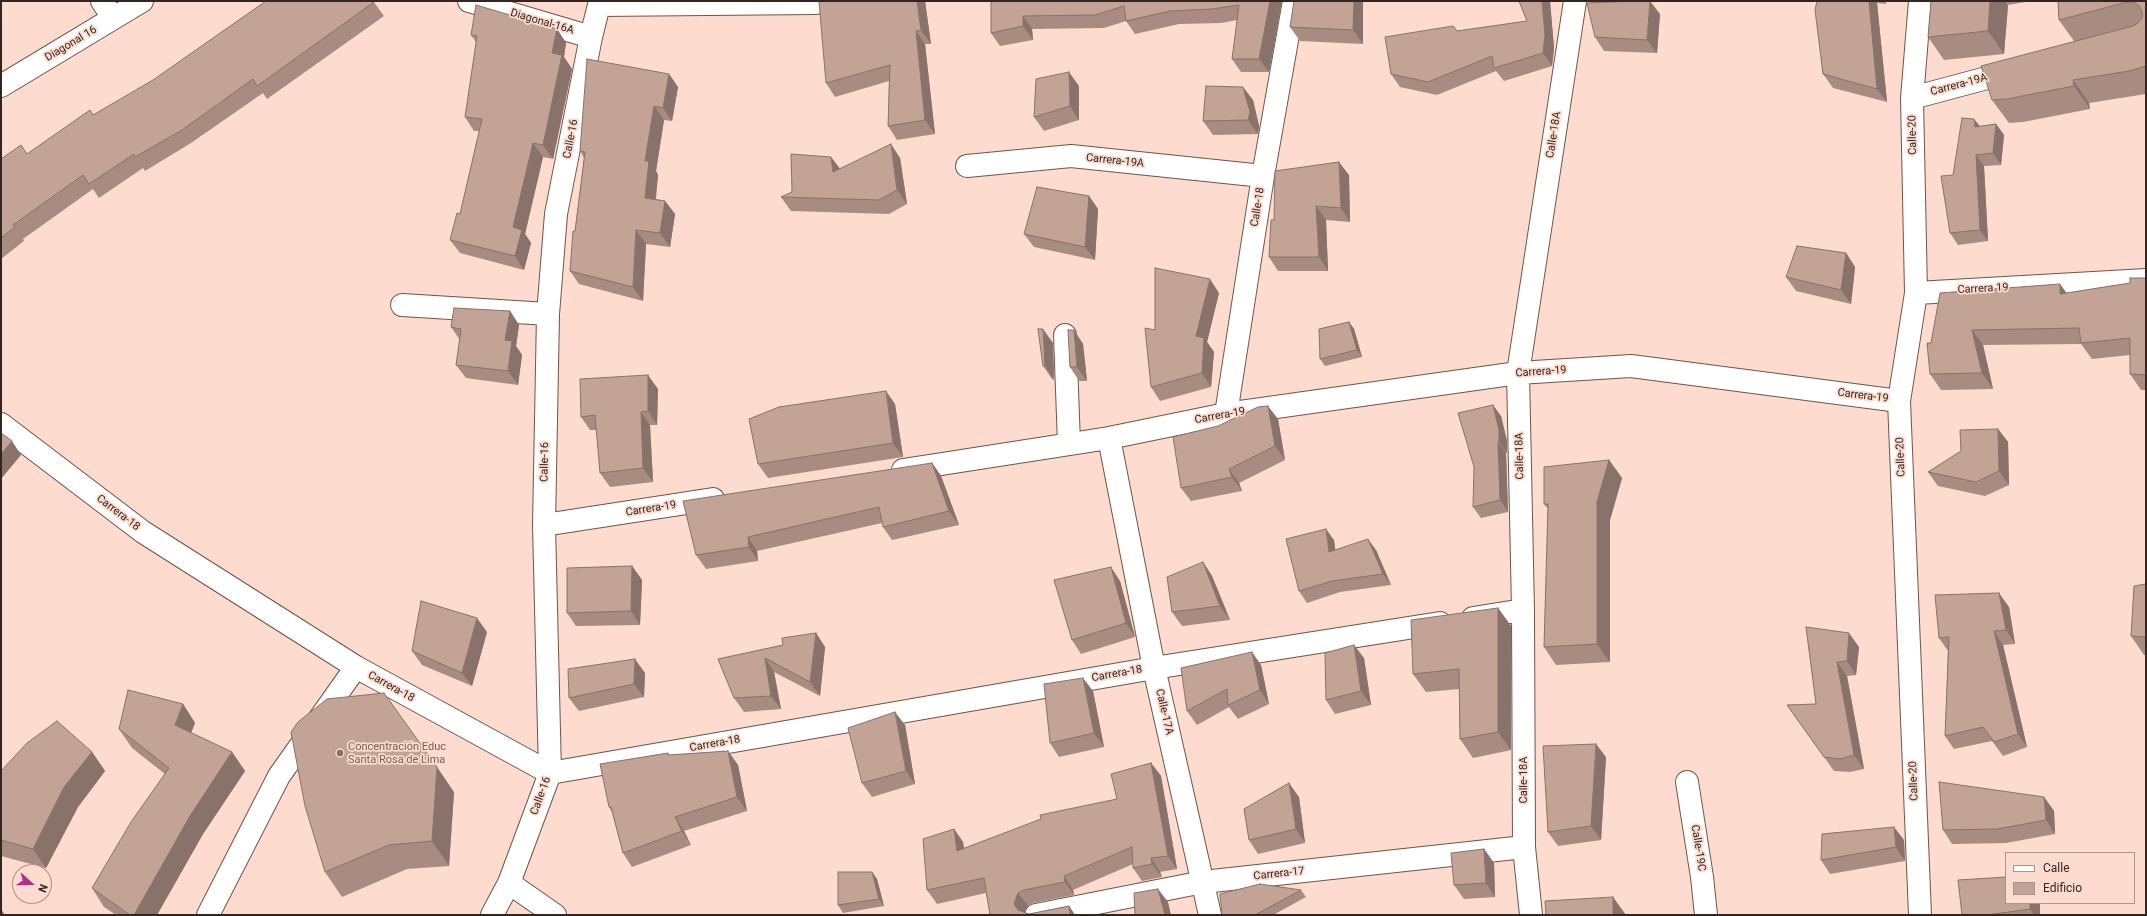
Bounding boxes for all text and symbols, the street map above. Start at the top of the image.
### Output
street label: Diagonal-16A [509,7,575,37]
street label: Diagonal 16 [43,23,99,65]
street label: Carrera-19A [1929,71,1989,99]
street label: Calle-18A [1544,111,1564,159]
street label: Calle-20 [1906,115,1920,155]
street label: Calle-16 [561,118,581,160]
street label: Carrera-19A [1085,151,1145,171]
street label: Calle-18 [1248,186,1268,228]
street label: Carrera 19 [1957,281,2009,297]
street label: Carrera-19 [1515,364,1567,380]
street label: Carrera-19 [1837,386,1889,406]
street label: Carrera-19 [1194,405,1246,427]
street label: Calle-18A [1513,432,1527,480]
street label: Calle-20 [1894,437,1908,477]
street label: Calle-16 [538,442,552,482]
street label: Carrera-18 [94,492,142,534]
street label: Carrera-19 [625,498,677,520]
street label: Carrera-18 [1091,663,1143,685]
street label: Carrera-18 [365,669,417,705]
street label: Calle-17A [1152,688,1176,736]
street label: Carrera-18 [689,733,741,755]
place label: Concentración Educ Santa Rosa de Lima [348,740,446,766]
marker: Concentración Educ Santa Rosa de Lima [335,748,345,758]
street label: Calle-18A [1517,757,1531,803]
street label: Calle-20 [1907,761,1921,801]
street label: Calle-16 [528,775,554,817]
street label: Calle-19C [1688,824,1708,872]
legend [2005,852,2135,904]
text: Calle [2043,861,2070,875]
north arrow [12,864,52,904]
street label: Carrera-17 [1253,865,1305,883]
text: Edificio [2043,881,2082,895]
text: N [35,882,50,894]

